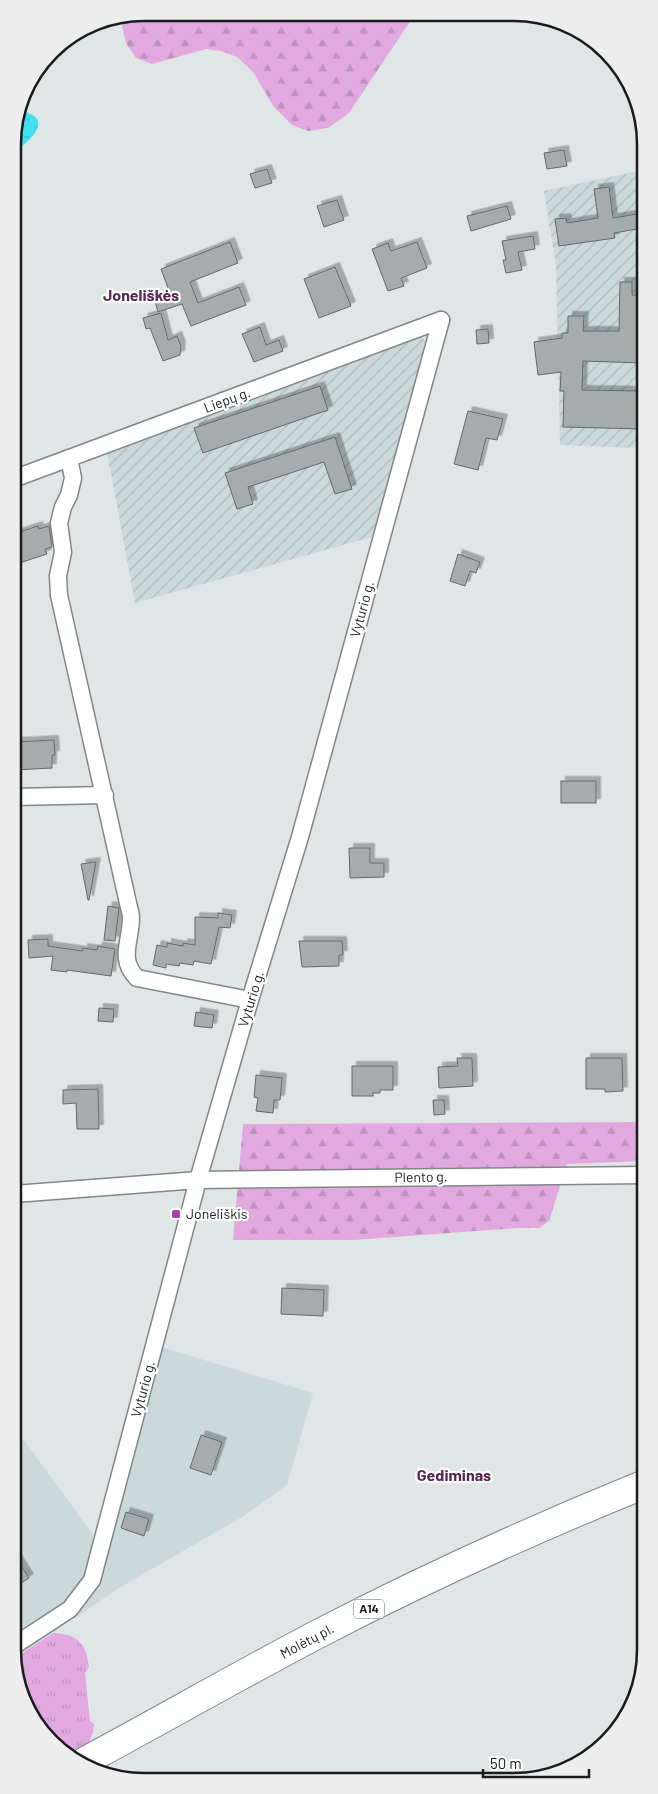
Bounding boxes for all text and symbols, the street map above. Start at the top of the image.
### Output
district label: Joneliškės [103,285,179,304]
street label: Liepų g. [201,383,253,416]
street label: Vyturio g. [346,579,377,639]
street label: Vyturio g. [234,969,267,1029]
street label: Plento g. [394,1168,448,1185]
place label: Joneliškis [186,1205,248,1222]
marker: Joneliškis [170,1208,182,1220]
street label: Vyturio g. [127,1359,158,1419]
district label: Gediminas [417,1465,491,1484]
road number: A14 [354,1600,384,1618]
street label: Molėtų pl. [277,1619,337,1662]
scale bar [483,1746,589,1778]
text: 50 m [490,1754,522,1772]

